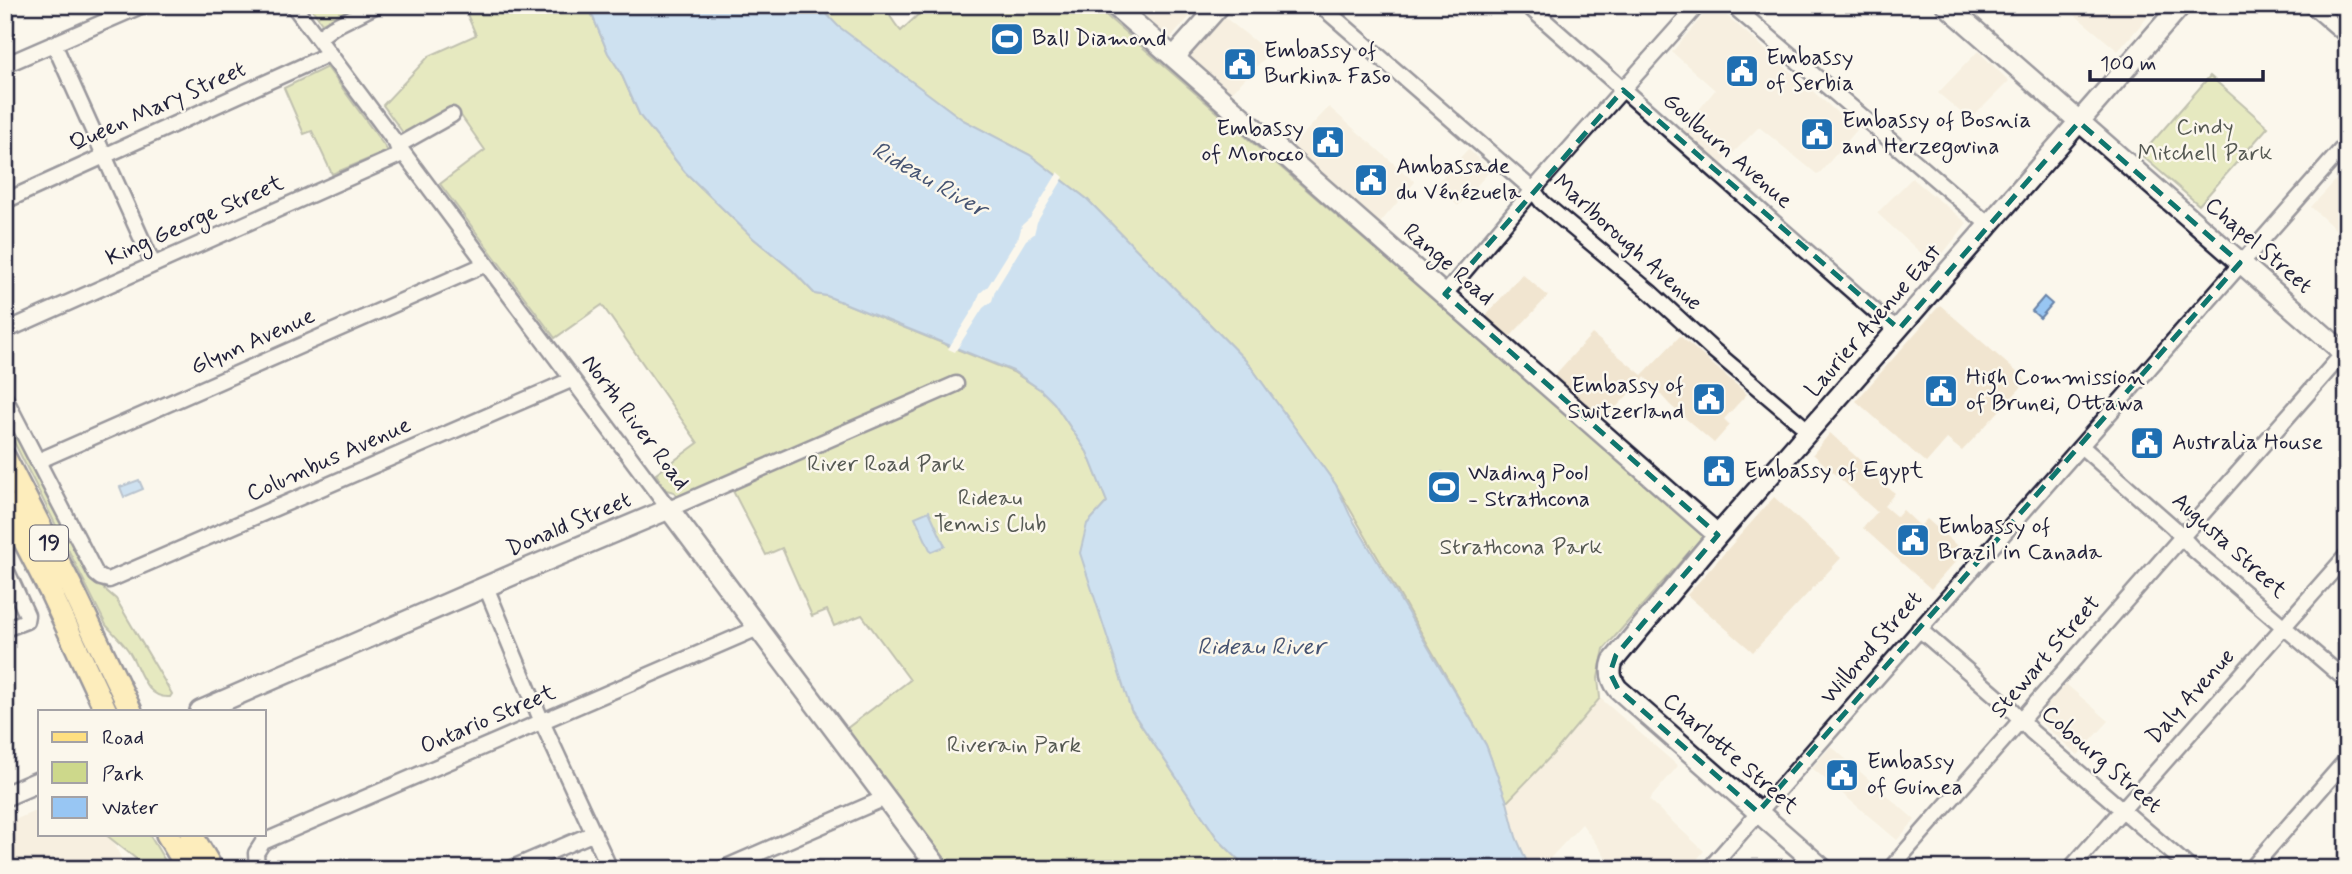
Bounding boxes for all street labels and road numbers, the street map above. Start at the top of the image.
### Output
street label: Queen Mary Street [65,55,251,159]
street label: Goulburn Avenue [1656,86,1798,216]
street label: King George Street [101,168,290,275]
street label: Marlborough Avenue [1546,168,1708,318]
street label: Chapel Street [2198,191,2318,301]
street label: Range Road [1395,217,1500,314]
street label: Laurier Avenue East [1799,238,1949,404]
street label: Glynn Avenue [186,301,320,383]
street label: North River Road [574,349,696,497]
street label: Columbus Avenue [242,410,416,510]
street label: Donald Street [502,485,636,565]
street label: Augusta Street [2165,486,2293,606]
road number: 19 [30,526,68,560]
street label: Wilbrod Street [1814,585,1930,711]
street label: Stewart Street [1984,589,2108,725]
street label: Daly Avenue [2140,643,2242,751]
street label: Ontario Street [416,678,561,762]
street label: Charlotte Street [1655,686,1805,822]
street label: Cobourg Street [2034,699,2168,821]

